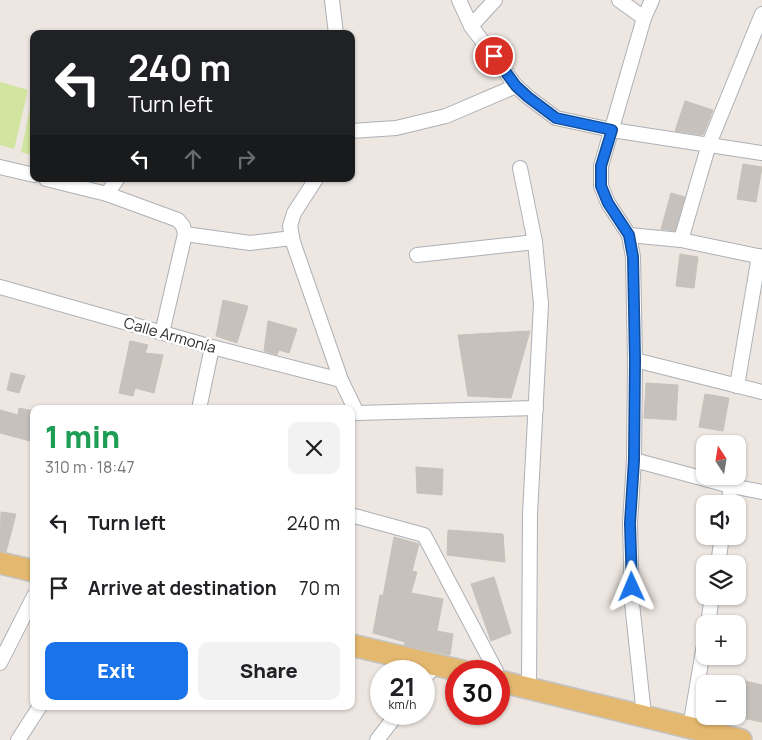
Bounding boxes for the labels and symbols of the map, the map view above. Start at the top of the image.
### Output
pin [473,35,515,77]
street label: Calle Armonía [121,312,219,358]
north arrow [696,435,746,485]
position arrow [605,560,657,612]
speed limit sign: 30 [445,660,510,725]

